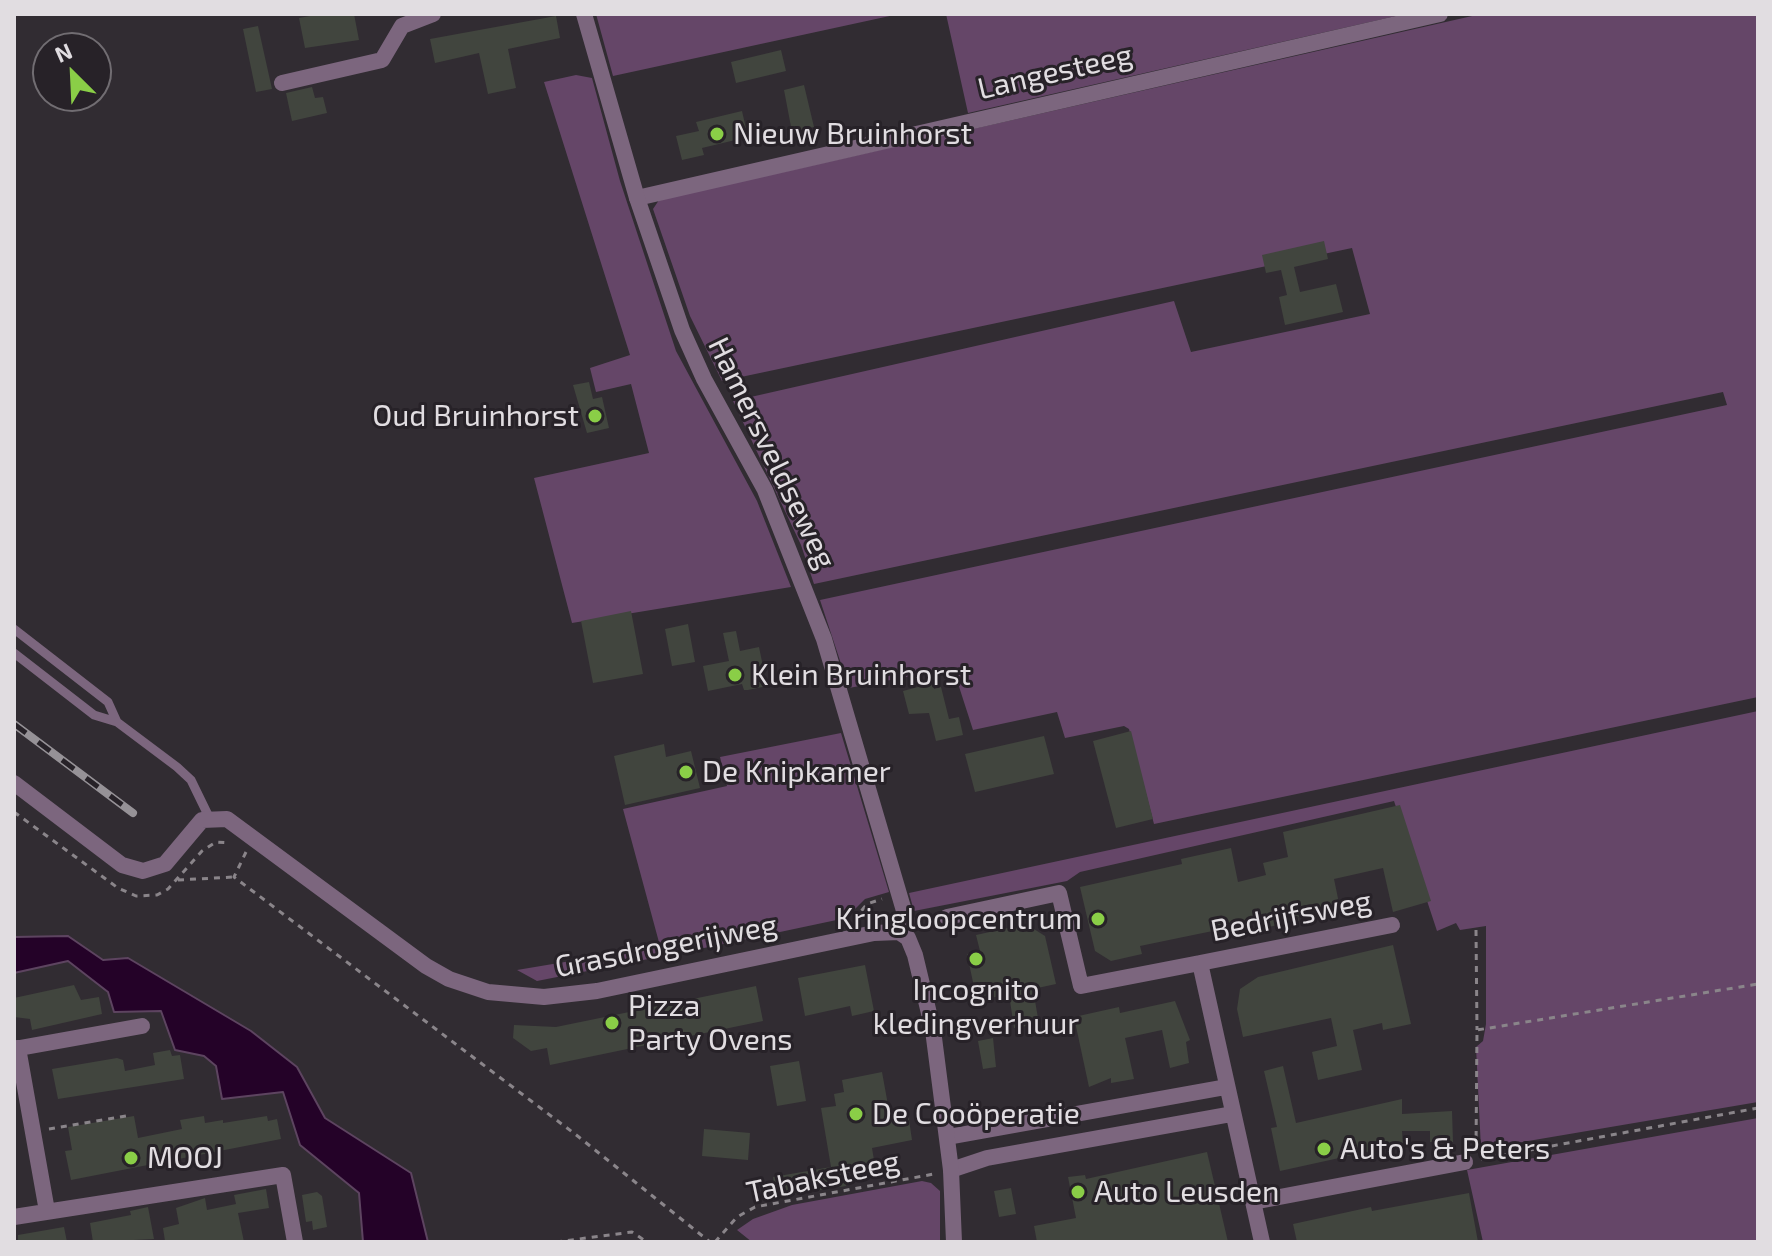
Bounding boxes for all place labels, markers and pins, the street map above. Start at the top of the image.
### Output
place label: Nieuw Bruinhorst [733,116,972,152]
marker: Nieuw Bruinhorst [708,125,726,143]
place label: Oud Bruinhorst [372,398,579,434]
marker: Oud Bruinhorst [586,407,604,425]
place label: Klein Bruinhorst [751,657,971,693]
marker: Klein Bruinhorst [726,666,744,684]
place label: De Knipkamer [702,754,891,790]
marker: De Knipkamer [677,763,695,781]
place label: Kringloopcentrum [835,901,1082,937]
marker: Kringloopcentrum [1089,910,1107,928]
marker: Incognito kledingverhuur [967,950,985,968]
place label: Incognito kledingverhuur [873,972,1079,1042]
place label: Pizza Party Ovens [628,988,793,1058]
marker: Pizza Party Ovens [603,1014,621,1032]
place label: De Cooöperatie [872,1096,1080,1132]
marker: De Cooöperatie [847,1105,865,1123]
place label: Auto's & Peters [1340,1131,1550,1167]
place label: MOOJ [147,1140,223,1176]
marker: Auto's & Peters [1315,1140,1333,1158]
marker: MOOJ [122,1149,140,1167]
place label: Auto Leusden [1094,1174,1279,1210]
marker: Auto Leusden [1069,1183,1087,1201]

